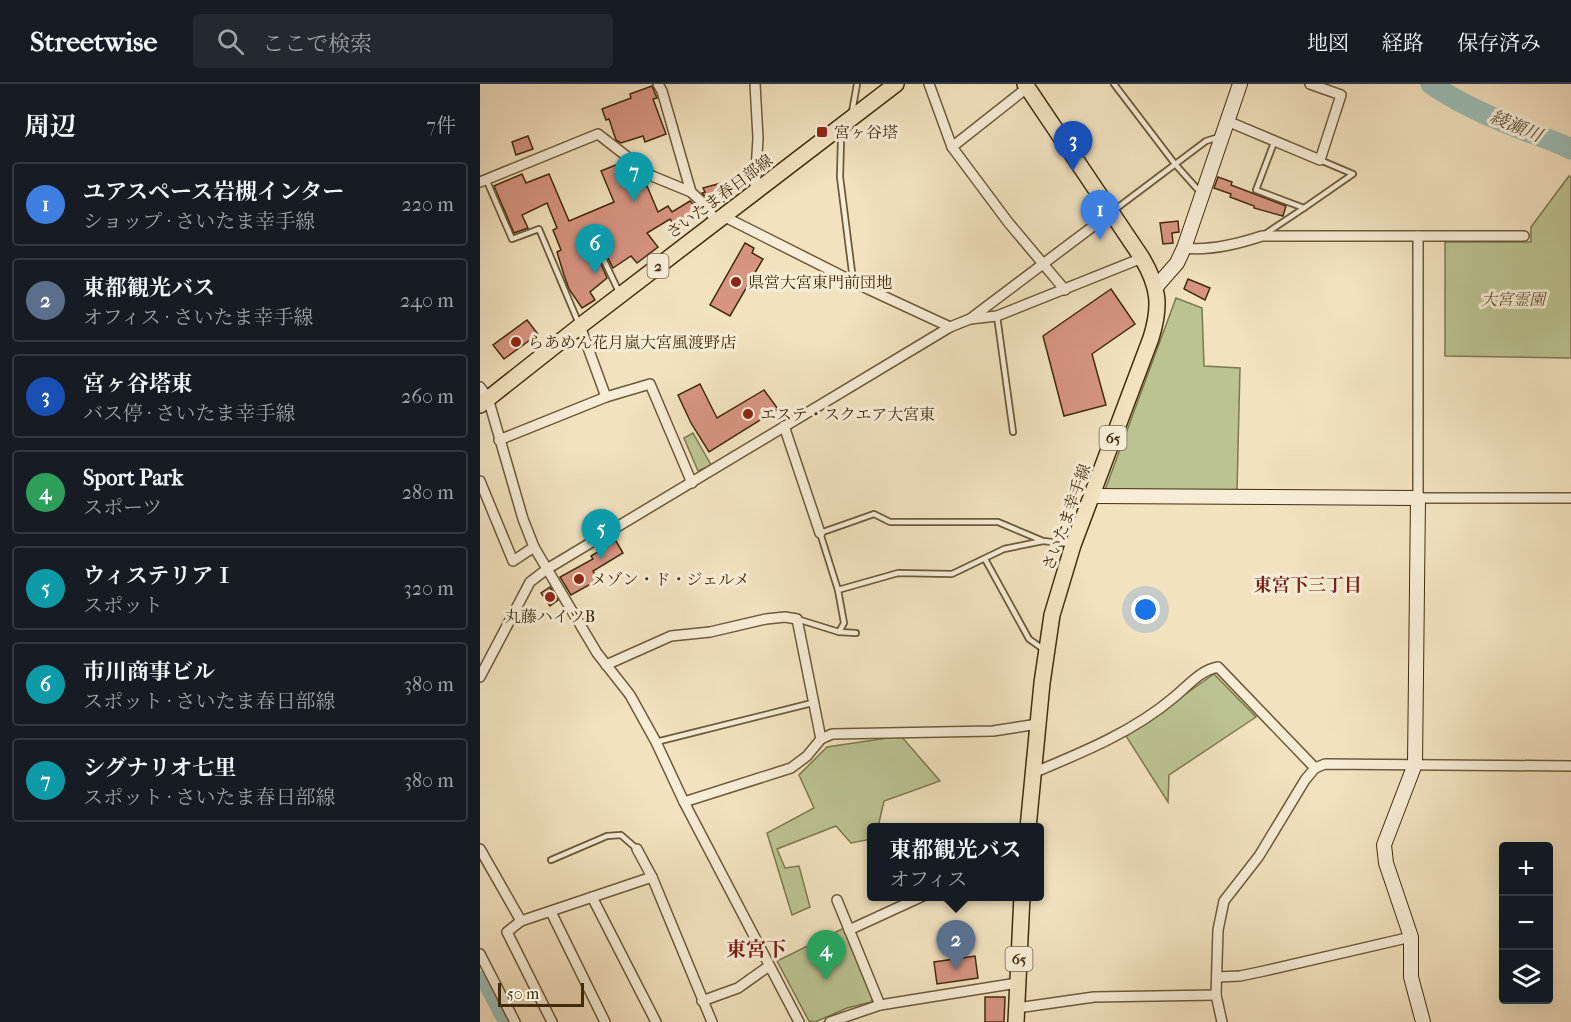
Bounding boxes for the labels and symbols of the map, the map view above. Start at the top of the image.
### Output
water label: 綾瀬川 [1487,106,1547,147]
pin: 3 [1054,122,1092,171]
place label: 宮ヶ谷塔 [834,123,898,142]
marker: 宮ヶ谷塔 [815,125,829,139]
street label: さいたま春日部線 [662,150,776,243]
pin: 7 [614,152,654,202]
pin: 1 [1080,190,1120,240]
pin: 6 [576,224,614,274]
road number: 2 [648,254,668,278]
place label: 県営大宮東門前団地 [748,273,892,292]
marker: 県営大宮東門前団地 [729,275,743,289]
park label: 大宮霊園 [1481,290,1548,309]
place label: らあめん花月嵐大宮風渡野店 [528,333,736,352]
marker: らあめん花月嵐大宮風渡野店 [509,335,523,349]
place label: エステ・スクエア大宮東 [760,405,935,424]
marker: エステ・スクエア大宮東 [741,407,755,421]
road number: 65 [1100,426,1126,450]
street label: さいたま幸手線 [1038,461,1095,573]
pin: 5 [582,510,620,559]
place label: メゾン・ド・ジェルメ [591,570,750,589]
marker: メゾン・ド・ジェルメ [572,572,586,586]
district label: 東宮下三丁目 [1254,575,1362,596]
marker: 丸藤ハイツB [543,590,557,604]
your location [1131,595,1160,624]
place label: 丸藤ハイツB [505,607,595,626]
pin: 2 [936,920,976,970]
pin: 4 [806,930,846,980]
district label: 東宮下 [726,938,786,961]
road number: 65 [1006,947,1032,971]
scale bar [498,980,584,1008]

